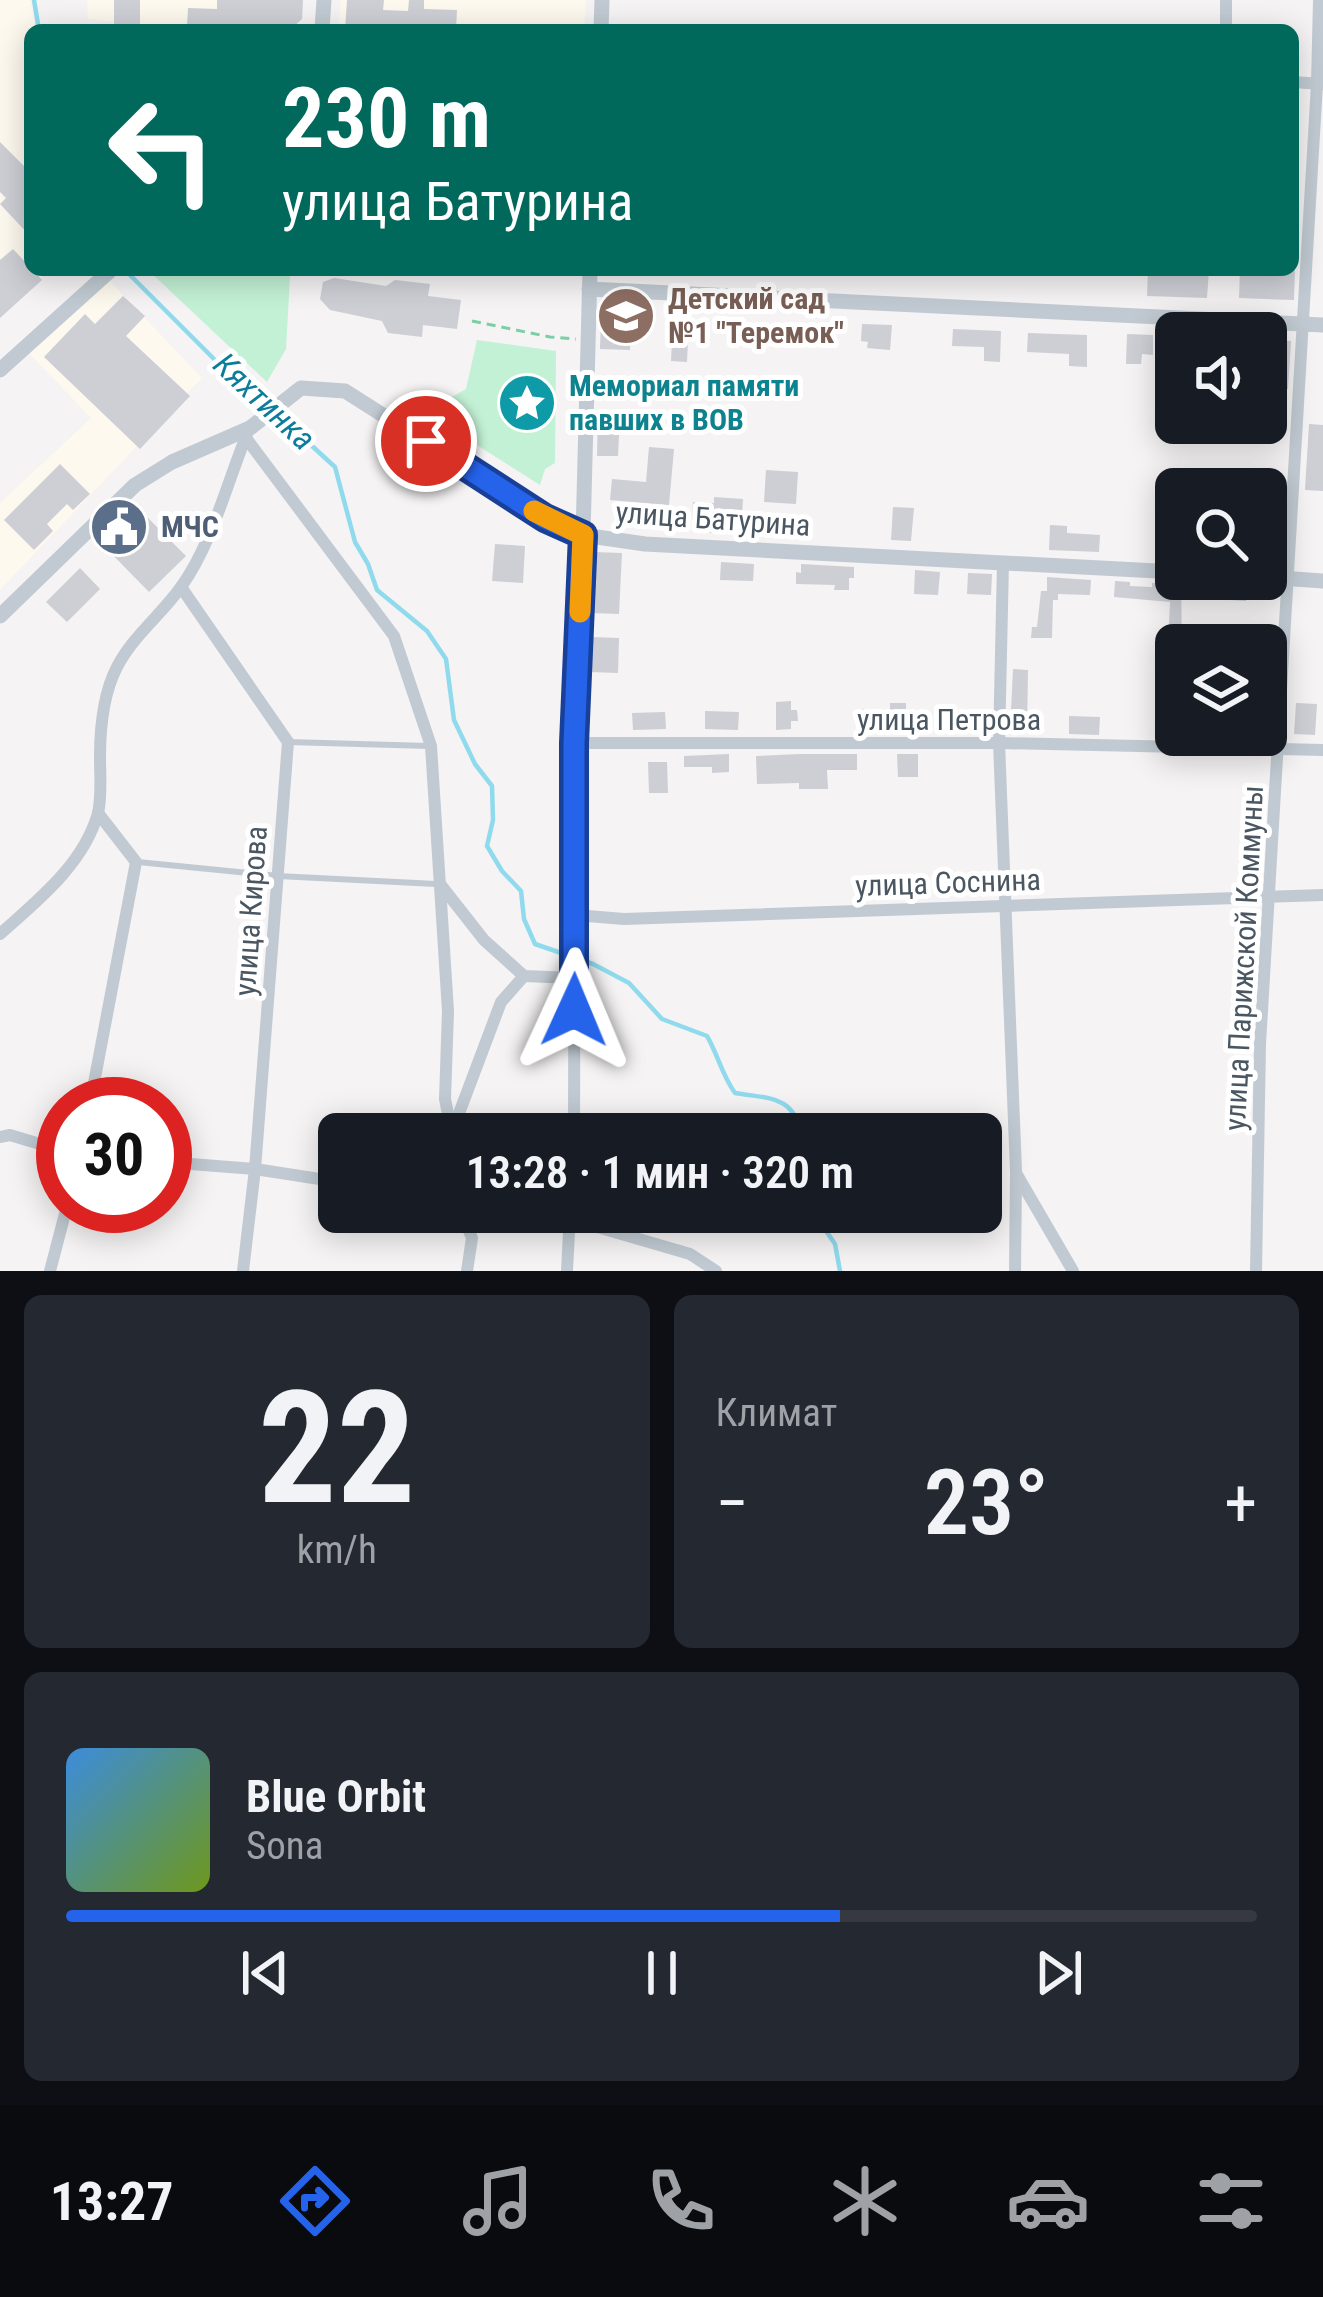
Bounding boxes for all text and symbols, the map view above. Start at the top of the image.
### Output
text: 230 m [282,69,491,168]
icon: left [84,72,240,228]
text: улица Батурина [282,170,633,233]
place label: Детский сад №1 "Теремок" [668,281,844,350]
school or university icon: Детский сад №1 "Теремок" [595,285,657,347]
map controls [1155,312,1287,756]
button: sound [1155,312,1287,444]
water label: Кяхтинка [206,345,323,458]
place label: Мемориал памяти павших в ВОВ [569,368,799,437]
place icon: Мемориал памяти павших в ВОВ [496,372,558,434]
pin [375,390,477,492]
icon: arrive [393,408,459,474]
button: search [1155,468,1287,600]
street label: улица Батурина [614,494,812,543]
public building icon: МЧС [88,496,150,558]
place label: МЧС [161,509,219,544]
button: layers [1155,624,1287,756]
street label: улица Петрова [857,702,1041,737]
street label: улица Парижской Коммуны [1217,784,1270,1132]
street label: улица Кирова [227,825,274,997]
street label: улица Соснина [855,862,1041,903]
position arrow [511,947,637,1073]
speed limit sign: 30 [36,1077,192,1233]
text: 13:28 · 1 мин · 320 m [466,1146,854,1199]
text: 22 [258,1357,416,1540]
text: Климат [716,1390,837,1436]
text: 23° [924,1451,1049,1556]
text: − [716,1465,749,1542]
text: + [1224,1465,1257,1542]
text: km/h [297,1527,377,1573]
text: Blue Orbit [246,1770,426,1823]
text: Sona [246,1823,323,1869]
icon: previous [232,1940,298,2006]
icon: pause [629,1940,695,2006]
icon: next [1026,1940,1092,2006]
icon: directions [273,2159,357,2243]
icon: music [456,2159,540,2243]
icon: phone [639,2159,723,2243]
icon: climate [823,2159,907,2243]
icon: car [1006,2159,1090,2243]
icon: filters [1189,2159,1273,2243]
text: 13:27 [50,2170,174,2233]

